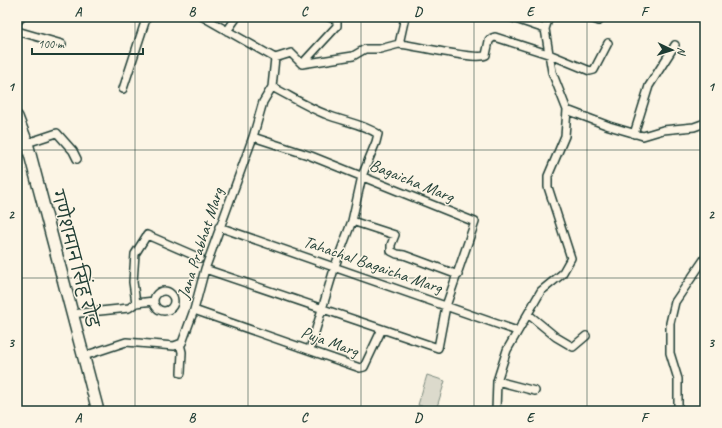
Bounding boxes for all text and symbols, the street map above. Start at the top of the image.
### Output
text: A [75,4,83,20]
text: B [189,4,197,20]
text: C [301,4,309,20]
text: D [414,4,423,20]
text: E [527,4,536,20]
text: F [641,4,650,20]
scale bar [32,30,143,56]
north arrow [652,30,692,70]
text: 100 m [38,36,65,52]
text: N [675,47,689,57]
text: 1 [8,79,16,95]
text: 1 [708,79,716,95]
street label: Bagaicha Marg [367,154,459,208]
street label: Jana Prabhat Marg [172,184,229,302]
street label: गणेशमान सिंह रोड [46,186,106,331]
text: 2 [8,207,15,223]
text: 2 [708,207,715,223]
street label: Tahachal Bagaicha Marg [301,231,446,298]
street label: Puja Marg [298,321,362,362]
text: 3 [8,335,15,351]
text: 3 [708,335,715,351]
text: A [75,410,83,426]
text: B [189,410,197,426]
text: C [301,410,309,426]
text: D [414,410,423,426]
text: E [527,410,536,426]
text: F [641,410,650,426]

